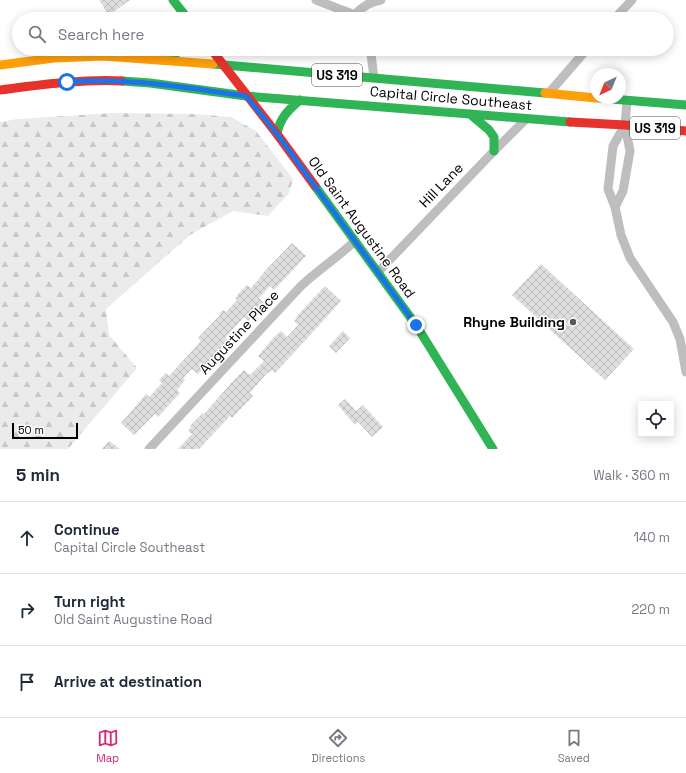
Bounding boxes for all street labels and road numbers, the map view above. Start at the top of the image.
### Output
road number: US 319 [312,64,362,86]
street label: Capital Circle Southeast [369,82,533,114]
road number: US 319 [630,117,680,139]
street label: Old Saint Augustine Road [305,153,419,301]
street label: Hill Lane [415,159,467,211]
street label: Augustine Place [195,286,283,378]

